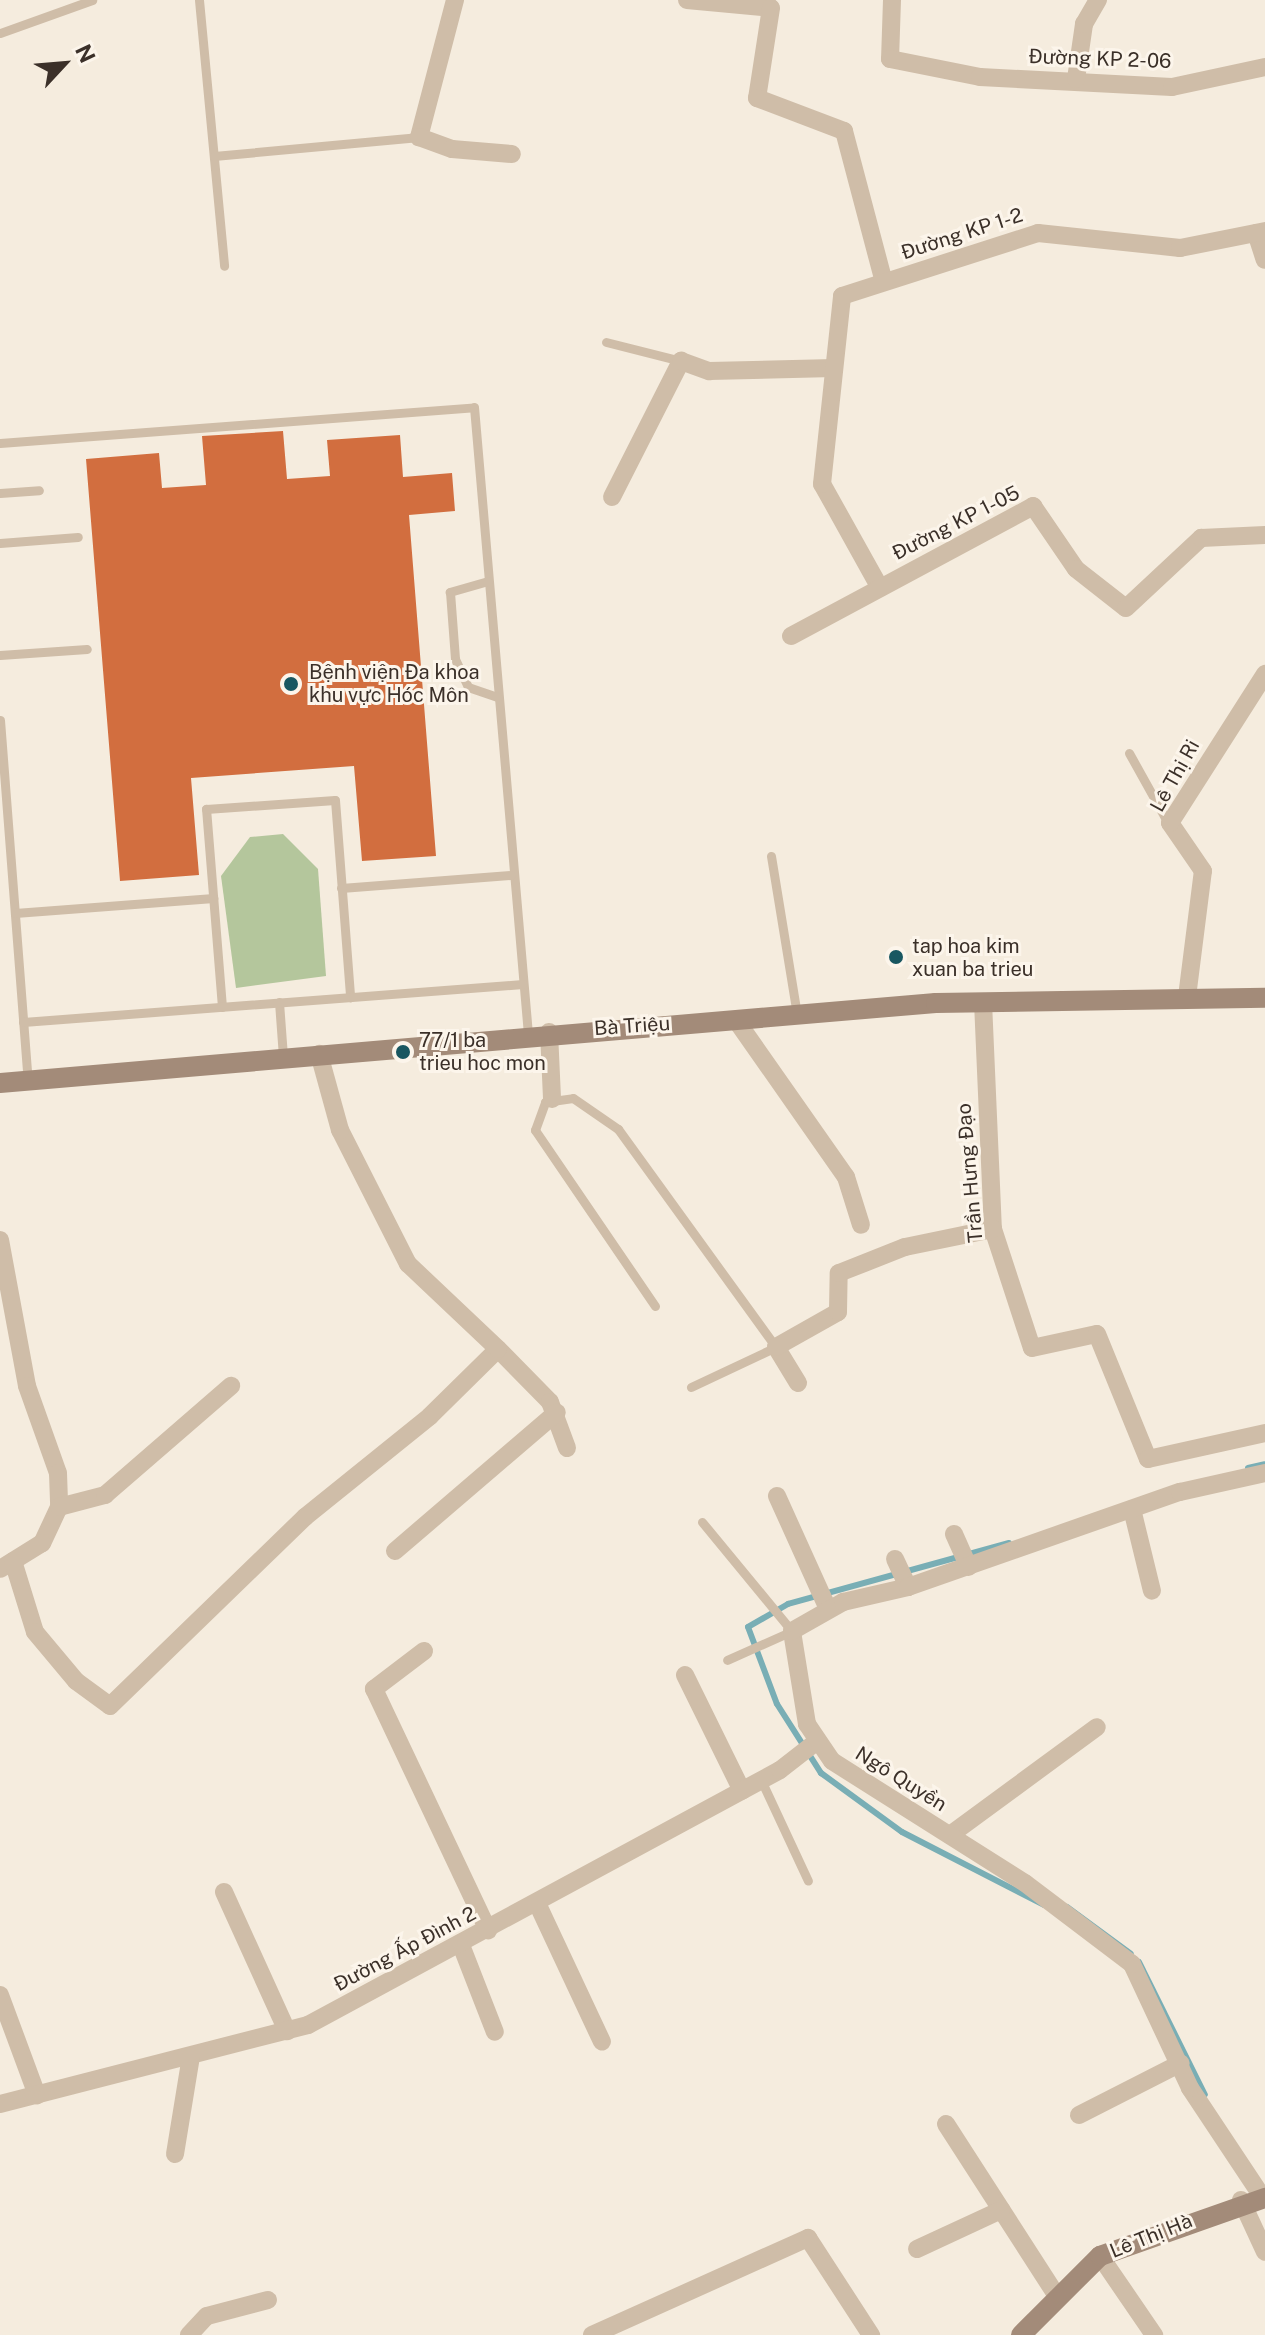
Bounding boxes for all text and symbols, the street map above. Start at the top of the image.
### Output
north arrow [24,24,104,104]
text: N [70,40,101,67]
street label: Đường KP 2-06 [1028,45,1172,73]
street label: Đường KP 1-2 [898,203,1026,265]
street label: Đường KP 1-05 [888,481,1024,565]
place label: Bệnh viện Đa khoa khu vực Hóc Môn [309,660,480,707]
marker: Bệnh viện Đa khoa khu vực Hóc Môn [280,673,302,695]
street label: Lê Thị Ri [1145,736,1205,816]
place label: tap hoa kim xuan ba trieu [912,934,1033,981]
marker: tap hoa kim xuan ba trieu [887,948,905,966]
street label: Bà Triệu [593,1011,671,1041]
place label: 77/1 ba trieu hoc mon [419,1028,546,1075]
marker: 77/1 ba trieu hoc mon [394,1043,412,1061]
street label: Trần Hưng Đạo [952,1102,988,1244]
street label: Ngô Quyền [851,1741,951,1817]
street label: Đường Ấp Đình 2 [330,1901,480,1997]
street label: Lê Thị Hà [1106,2209,1196,2263]

